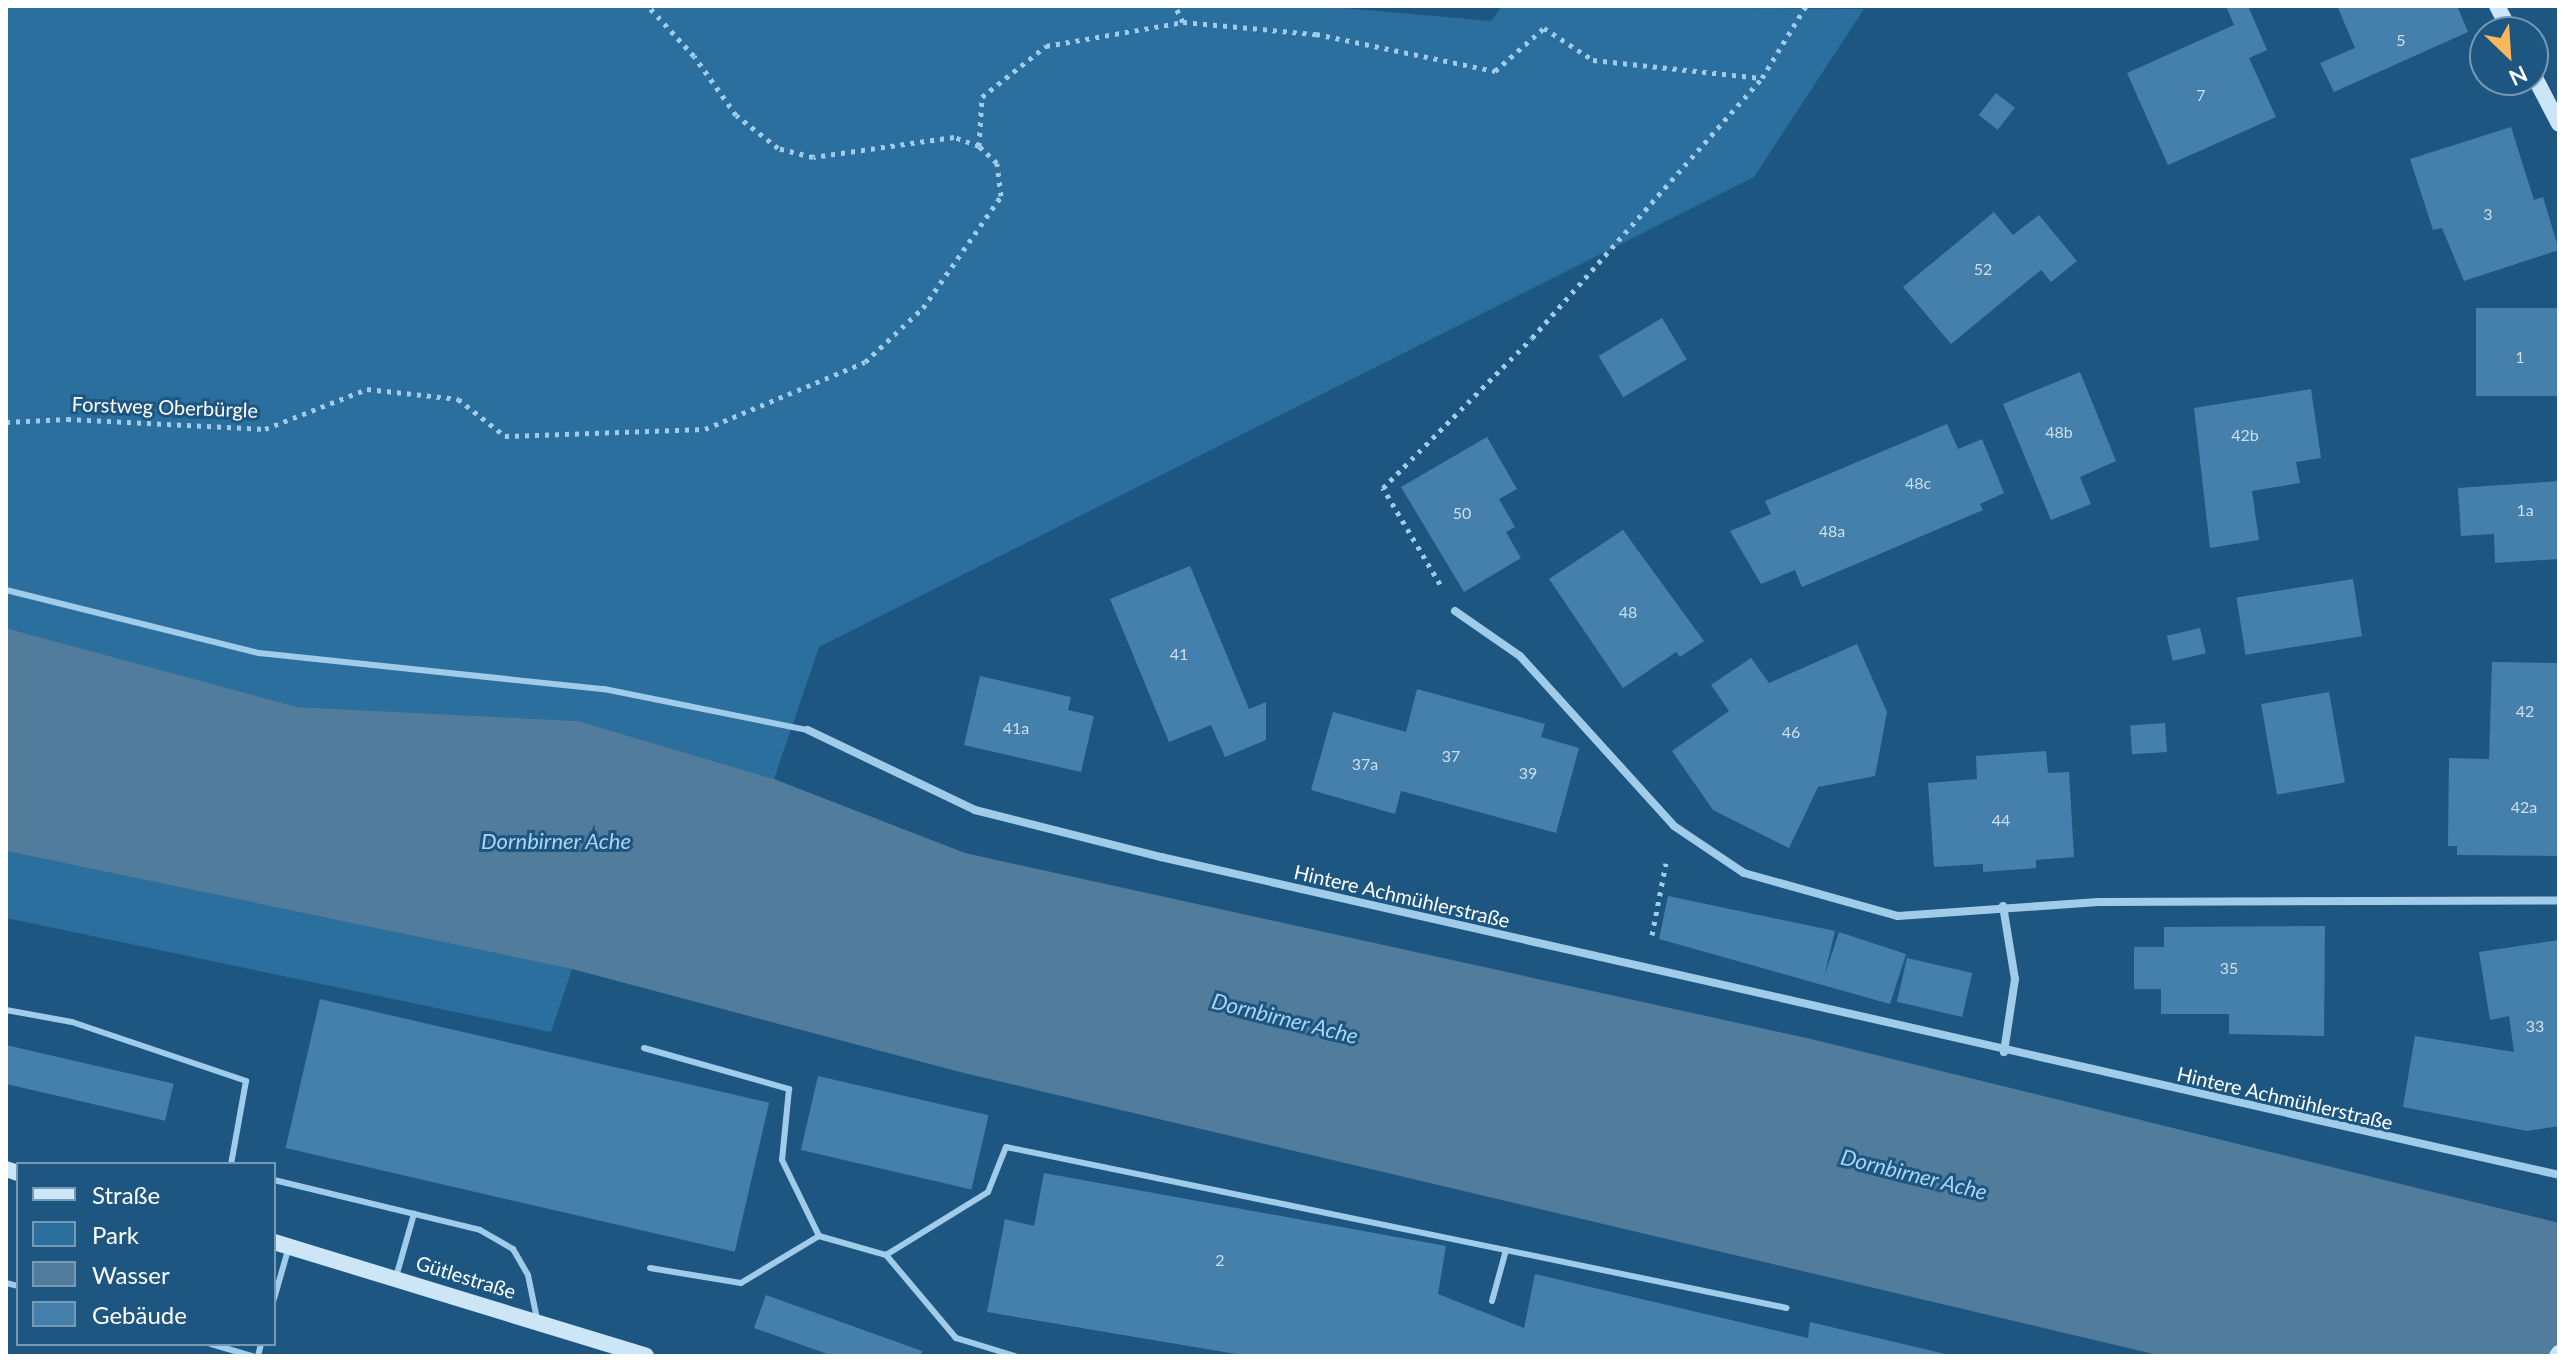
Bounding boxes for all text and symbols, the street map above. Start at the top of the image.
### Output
north arrow [2469,16,2549,96]
house number: 5 [2396,30,2406,50]
text: N [2505,61,2532,92]
house number: 7 [2196,85,2206,105]
house number: 3 [2483,204,2493,224]
house number: 52 [1974,259,1992,279]
house number: 1 [2515,347,2525,367]
street label: Forstweg Oberbürgle [71,392,259,422]
house number: 48b [2045,422,2073,442]
house number: 42b [2231,425,2259,445]
house number: 48c [1905,473,1931,493]
house number: 1a [2516,500,2534,520]
house number: 50 [1453,503,1471,523]
house number: 48a [1819,521,1845,541]
house number: 48 [1619,602,1637,622]
house number: 41 [1170,644,1188,664]
house number: 42 [2516,701,2534,721]
house number: 41a [1003,718,1029,738]
house number: 46 [1782,722,1800,742]
house number: 37 [1442,746,1460,766]
house number: 37a [1352,754,1378,774]
house number: 39 [1519,763,1537,783]
house number: 42a [2511,797,2537,817]
house number: 44 [1992,810,2010,830]
water label: Dornbirner Ache [481,828,631,854]
street label: Hintere Achmühlerstraße [1291,859,1513,933]
house number: 35 [2220,958,2238,978]
water label: Dornbirner Ache [1209,987,1361,1049]
house number: 33 [2526,1016,2544,1036]
street label: Hintere Achmühlerstraße [2174,1061,2396,1135]
water label: Dornbirner Ache [1838,1143,1990,1205]
legend [16,1162,276,1346]
text: Straße [92,1180,160,1209]
text: Park [92,1220,139,1249]
street label: Gütlestraße [413,1250,519,1304]
house number: 2 [1215,1250,1225,1270]
text: Wasser [92,1260,170,1289]
text: Gebäude [92,1300,187,1329]

